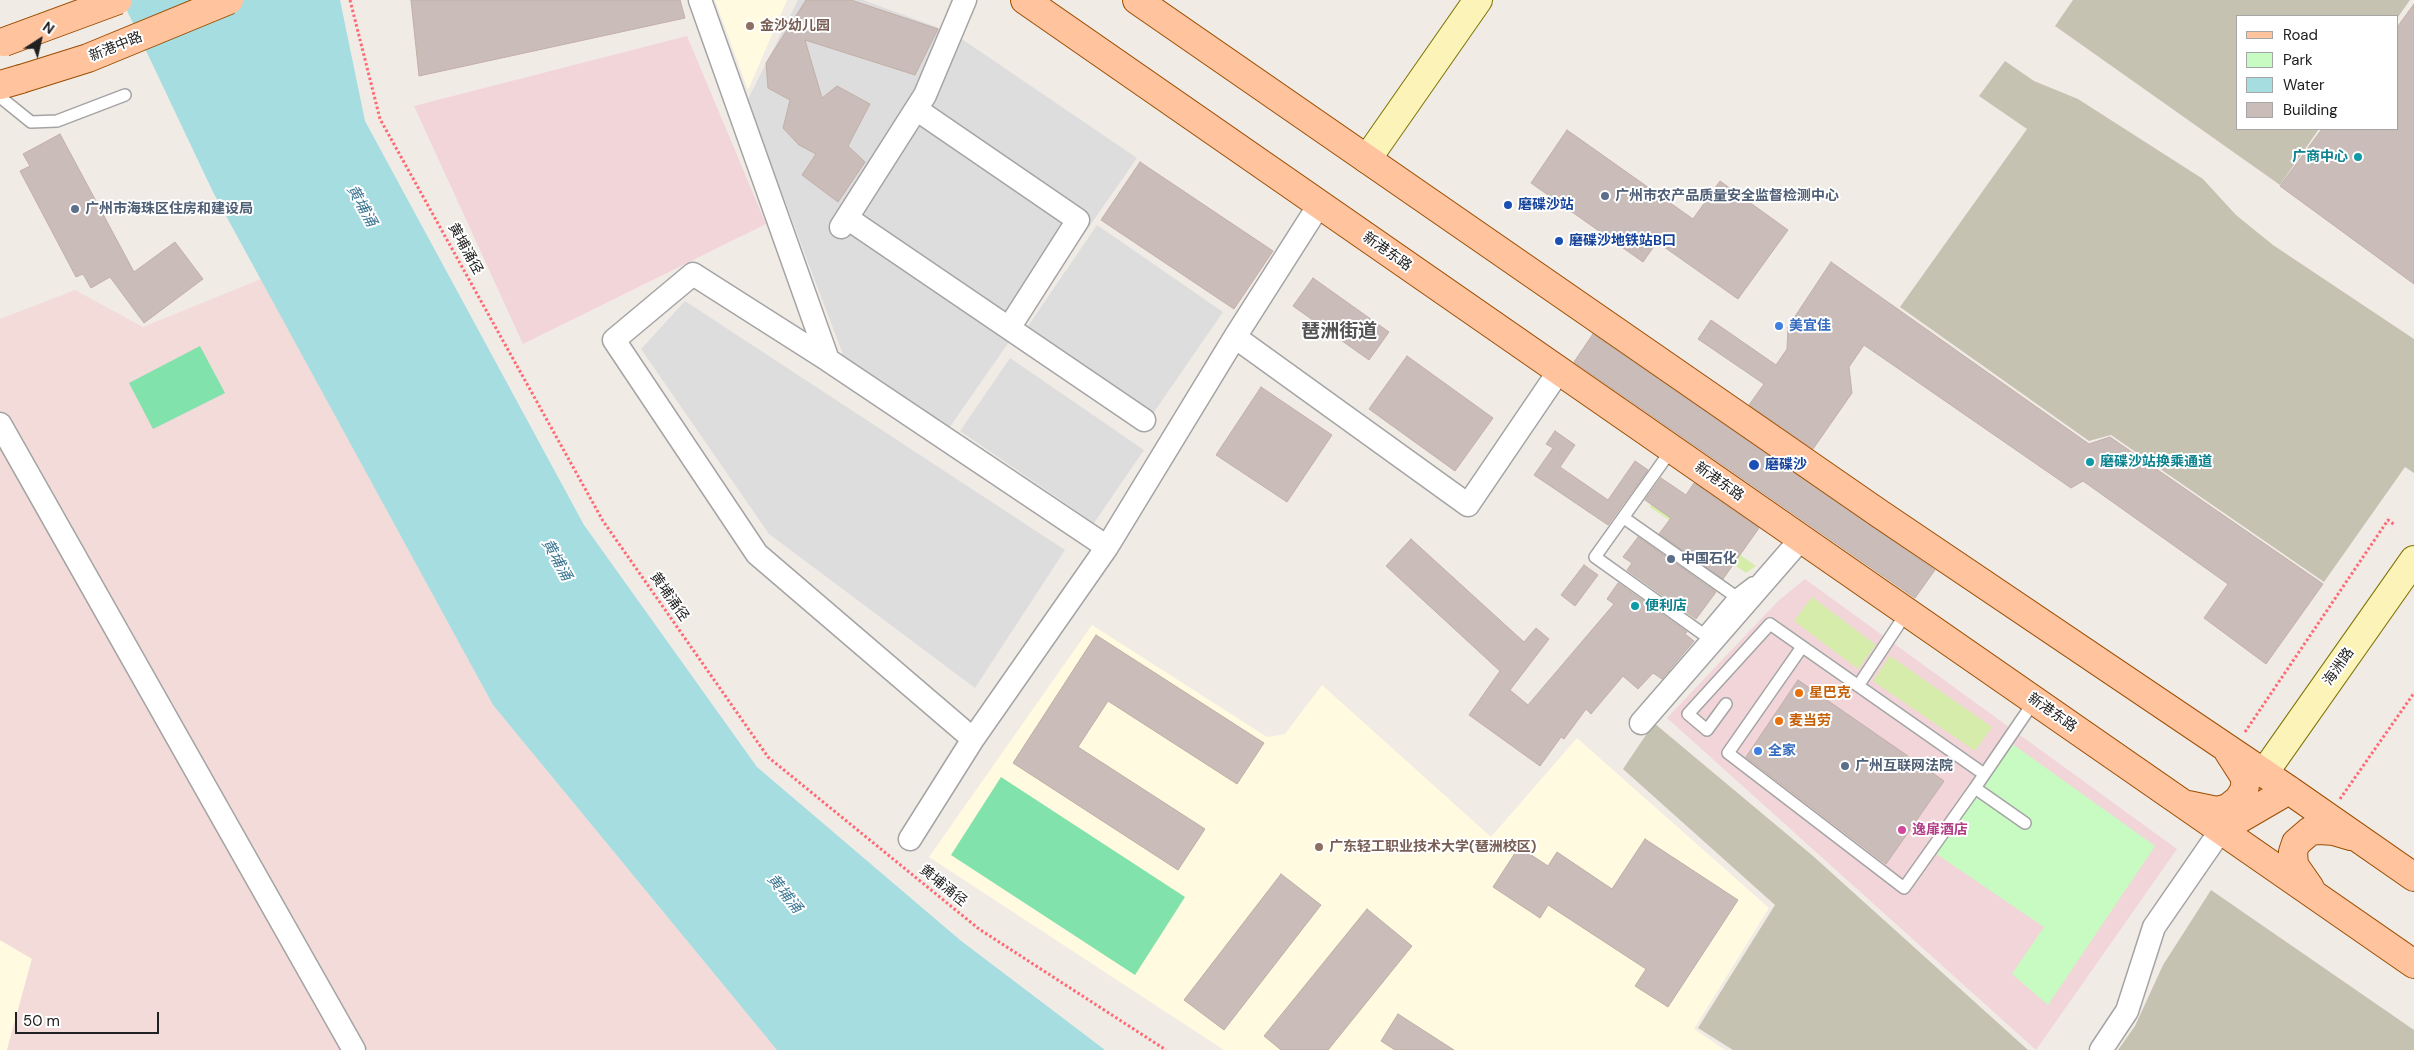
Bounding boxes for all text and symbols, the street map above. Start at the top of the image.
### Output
north arrow [15,15,65,65]
legend [2236,15,2399,130]
text: N [39,17,58,38]
place label: 金沙幼儿园 [760,18,830,34]
marker: 金沙幼儿园 [744,20,756,32]
text: Road [2283,25,2318,45]
street label: 新港中路 [87,29,145,65]
text: Park [2283,50,2313,70]
text: Water [2283,75,2324,95]
text: Building [2283,100,2338,120]
place label: 广商中心 [2292,149,2348,165]
marker: 广商中心 [2352,151,2364,163]
water label: 黄埔涌 [342,182,380,230]
place label: 广州市农产品质量安全监督检测中心 [1615,188,1839,204]
marker: 广州市农产品质量安全监督检测中心 [1599,190,1611,202]
place label: 磨碟沙站 [1518,197,1574,213]
marker: 磨碟沙站 [1502,199,1514,211]
place label: 广州市海珠区住房和建设局 [85,201,253,217]
marker: 广州市海珠区住房和建设局 [69,203,81,215]
street label: 黄埔涌径 [444,220,486,278]
street label: 新港东路 [1359,229,1415,275]
place label: 磨碟沙地铁站B口 [1569,233,1676,249]
marker: 磨碟沙地铁站B口 [1553,235,1565,247]
place label: 美宜佳 [1789,318,1831,334]
marker: 美宜佳 [1773,320,1785,332]
district label: 琶洲街道 [1301,321,1377,343]
place label: 磨碟沙站换乘通道 [2100,454,2212,470]
marker: 磨碟沙站换乘通道 [2084,456,2096,468]
place label: 磨碟沙 [1765,457,1807,473]
marker: 磨碟沙 [1747,458,1761,472]
street label: 新港东路 [1691,459,1747,505]
water label: 黄埔涌 [537,536,575,584]
place label: 中国石化 [1681,551,1737,567]
marker: 中国石化 [1665,553,1677,565]
street label: 黄埔涌径 [646,569,692,625]
place label: 便利店 [1645,598,1687,614]
marker: 便利店 [1629,600,1641,612]
street label: 海洲路 [2320,645,2358,689]
place label: 星巴克 [1809,685,1851,701]
marker: 星巴克 [1793,687,1805,699]
street label: 新港东路 [2024,690,2080,736]
place label: 麦当劳 [1789,713,1831,729]
marker: 麦当劳 [1773,715,1785,727]
place label: 全家 [1768,743,1796,759]
marker: 全家 [1752,745,1764,757]
place label: 广州互联网法院 [1855,758,1953,774]
marker: 广州互联网法院 [1839,760,1851,772]
place label: 逸扉酒店 [1912,822,1968,838]
marker: 逸扉酒店 [1896,824,1908,836]
place label: 广东轻工职业技术大学(琶洲校区) [1329,839,1536,855]
marker: 广东轻工职业技术大学(琶洲校区) [1313,841,1325,853]
street label: 黄埔涌径 [916,862,970,910]
water label: 黄埔涌 [763,871,805,917]
scale bar [18,1002,161,1034]
text: 50 m [23,1011,60,1031]

